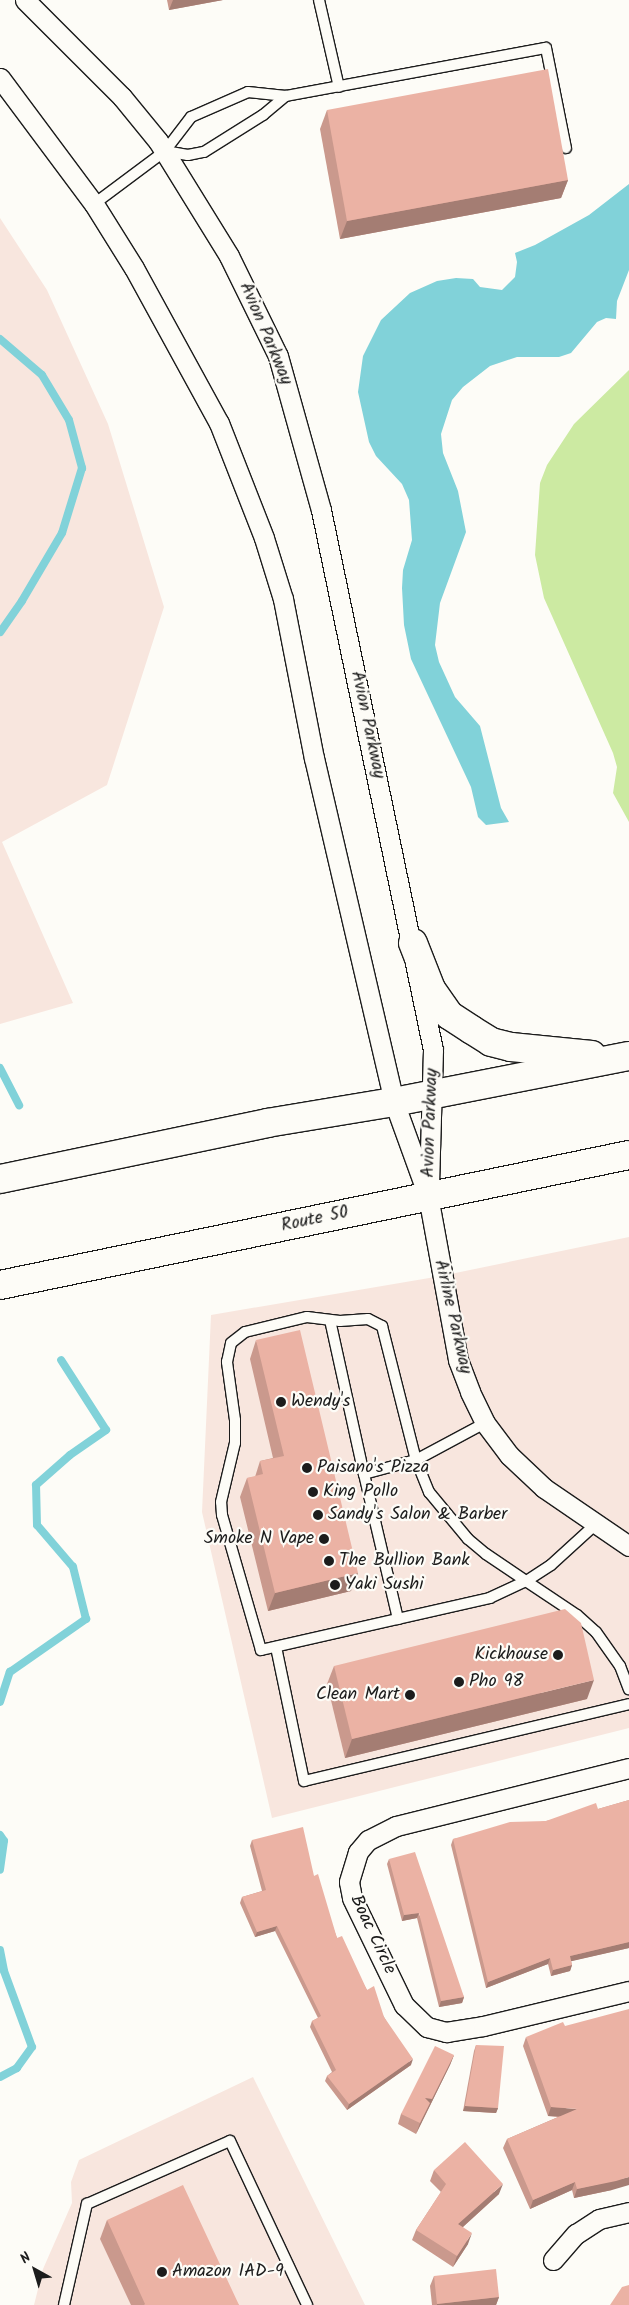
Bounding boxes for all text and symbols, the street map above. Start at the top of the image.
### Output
street label: Avion Parkway [234,279,296,389]
street label: Avion Parkway [345,669,389,781]
street label: Avion Parkway [418,1068,444,1178]
street label: Route 50 [279,1202,351,1238]
street label: Airline Parkway [428,1258,476,1376]
place label: Wendy's [291,1391,350,1413]
marker: Wendy's [275,1396,287,1408]
place label: Paisano's Pizza [317,1457,429,1479]
marker: Paisano's Pizza [301,1462,313,1474]
place label: King Pollo [323,1481,398,1503]
marker: King Pollo [307,1486,319,1498]
place label: Sandy's Salon & Barber [328,1504,507,1526]
marker: Sandy's Salon & Barber [312,1509,324,1521]
place label: Smoke N Vape [204,1528,314,1550]
marker: Smoke N Vape [318,1533,330,1545]
place label: The Bullion Bank [339,1550,470,1572]
marker: The Bullion Bank [323,1555,335,1567]
place label: Yaki Sushi [345,1574,424,1596]
marker: Yaki Sushi [329,1579,341,1591]
place label: Kickhouse [474,1644,548,1666]
marker: Kickhouse [552,1649,564,1661]
place label: Pho 98 [469,1671,523,1693]
marker: Pho 98 [453,1676,465,1688]
place label: Clean Mart [316,1684,400,1706]
marker: Clean Mart [404,1689,416,1701]
street label: Boac Circle [344,1892,400,1978]
north arrow [10,2245,60,2295]
text: N [15,2247,36,2270]
place label: Amazon IAD-9 [172,2261,284,2283]
marker: Amazon IAD-9 [156,2266,168,2278]

